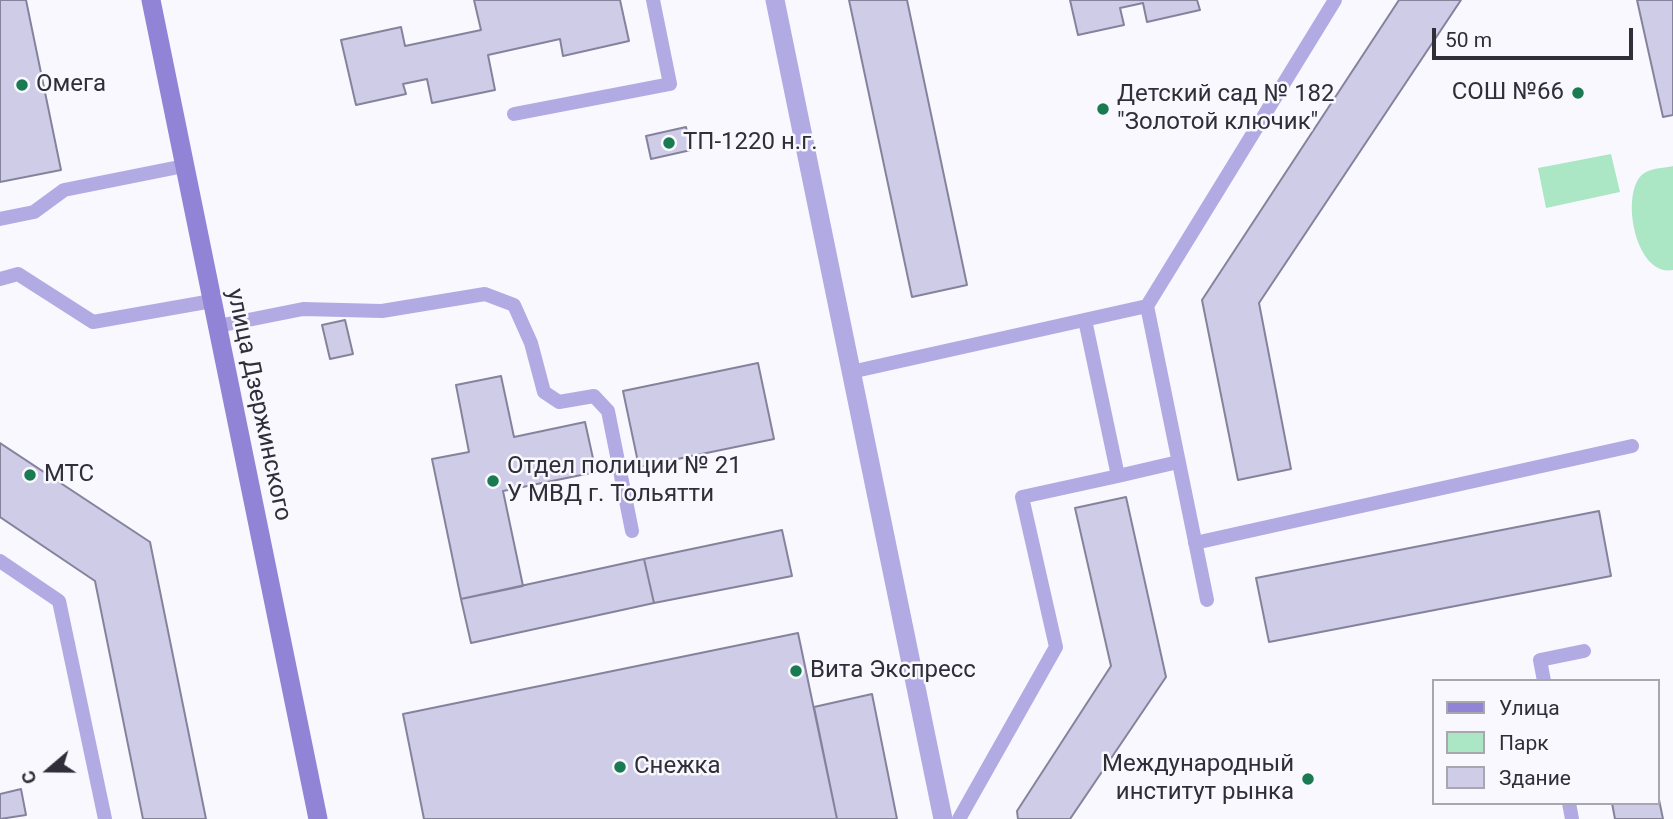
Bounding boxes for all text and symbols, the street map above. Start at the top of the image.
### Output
scale bar [1435,14,1636,58]
text: 50 m [1445,28,1492,52]
place label: Омега [36,71,106,99]
marker: Омега [14,77,30,93]
place label: СОШ №66 [1452,79,1564,107]
place label: Детский сад № 182 "Золотой ключик" [1117,81,1335,137]
marker: СОШ №66 [1570,85,1586,101]
marker: Детский сад № 182 "Золотой ключик" [1095,101,1111,117]
place label: ТП-1220 н.г. [683,129,818,157]
marker: ТП-1220 н.г. [661,135,677,151]
street label: улица Дзержинского [219,286,297,524]
place label: Отдел полиции № 21 У МВД г. Тольятти [507,453,742,509]
place label: МТС [44,461,94,489]
marker: МТС [22,467,38,483]
marker: Отдел полиции № 21 У МВД г. Тольятти [485,473,501,489]
place label: Вита Экспресс [810,657,976,685]
marker: Вита Экспресс [788,663,804,679]
legend [1432,679,1659,805]
text: Улица [1499,696,1560,720]
text: Парк [1499,731,1549,755]
north arrow [14,735,84,805]
place label: Международный институт рынка [1102,751,1294,807]
place label: Снежка [634,753,721,781]
marker: Снежка [612,759,628,775]
text: Здание [1499,766,1571,790]
text: С [16,768,42,787]
marker: Международный институт рынка [1300,771,1316,787]

